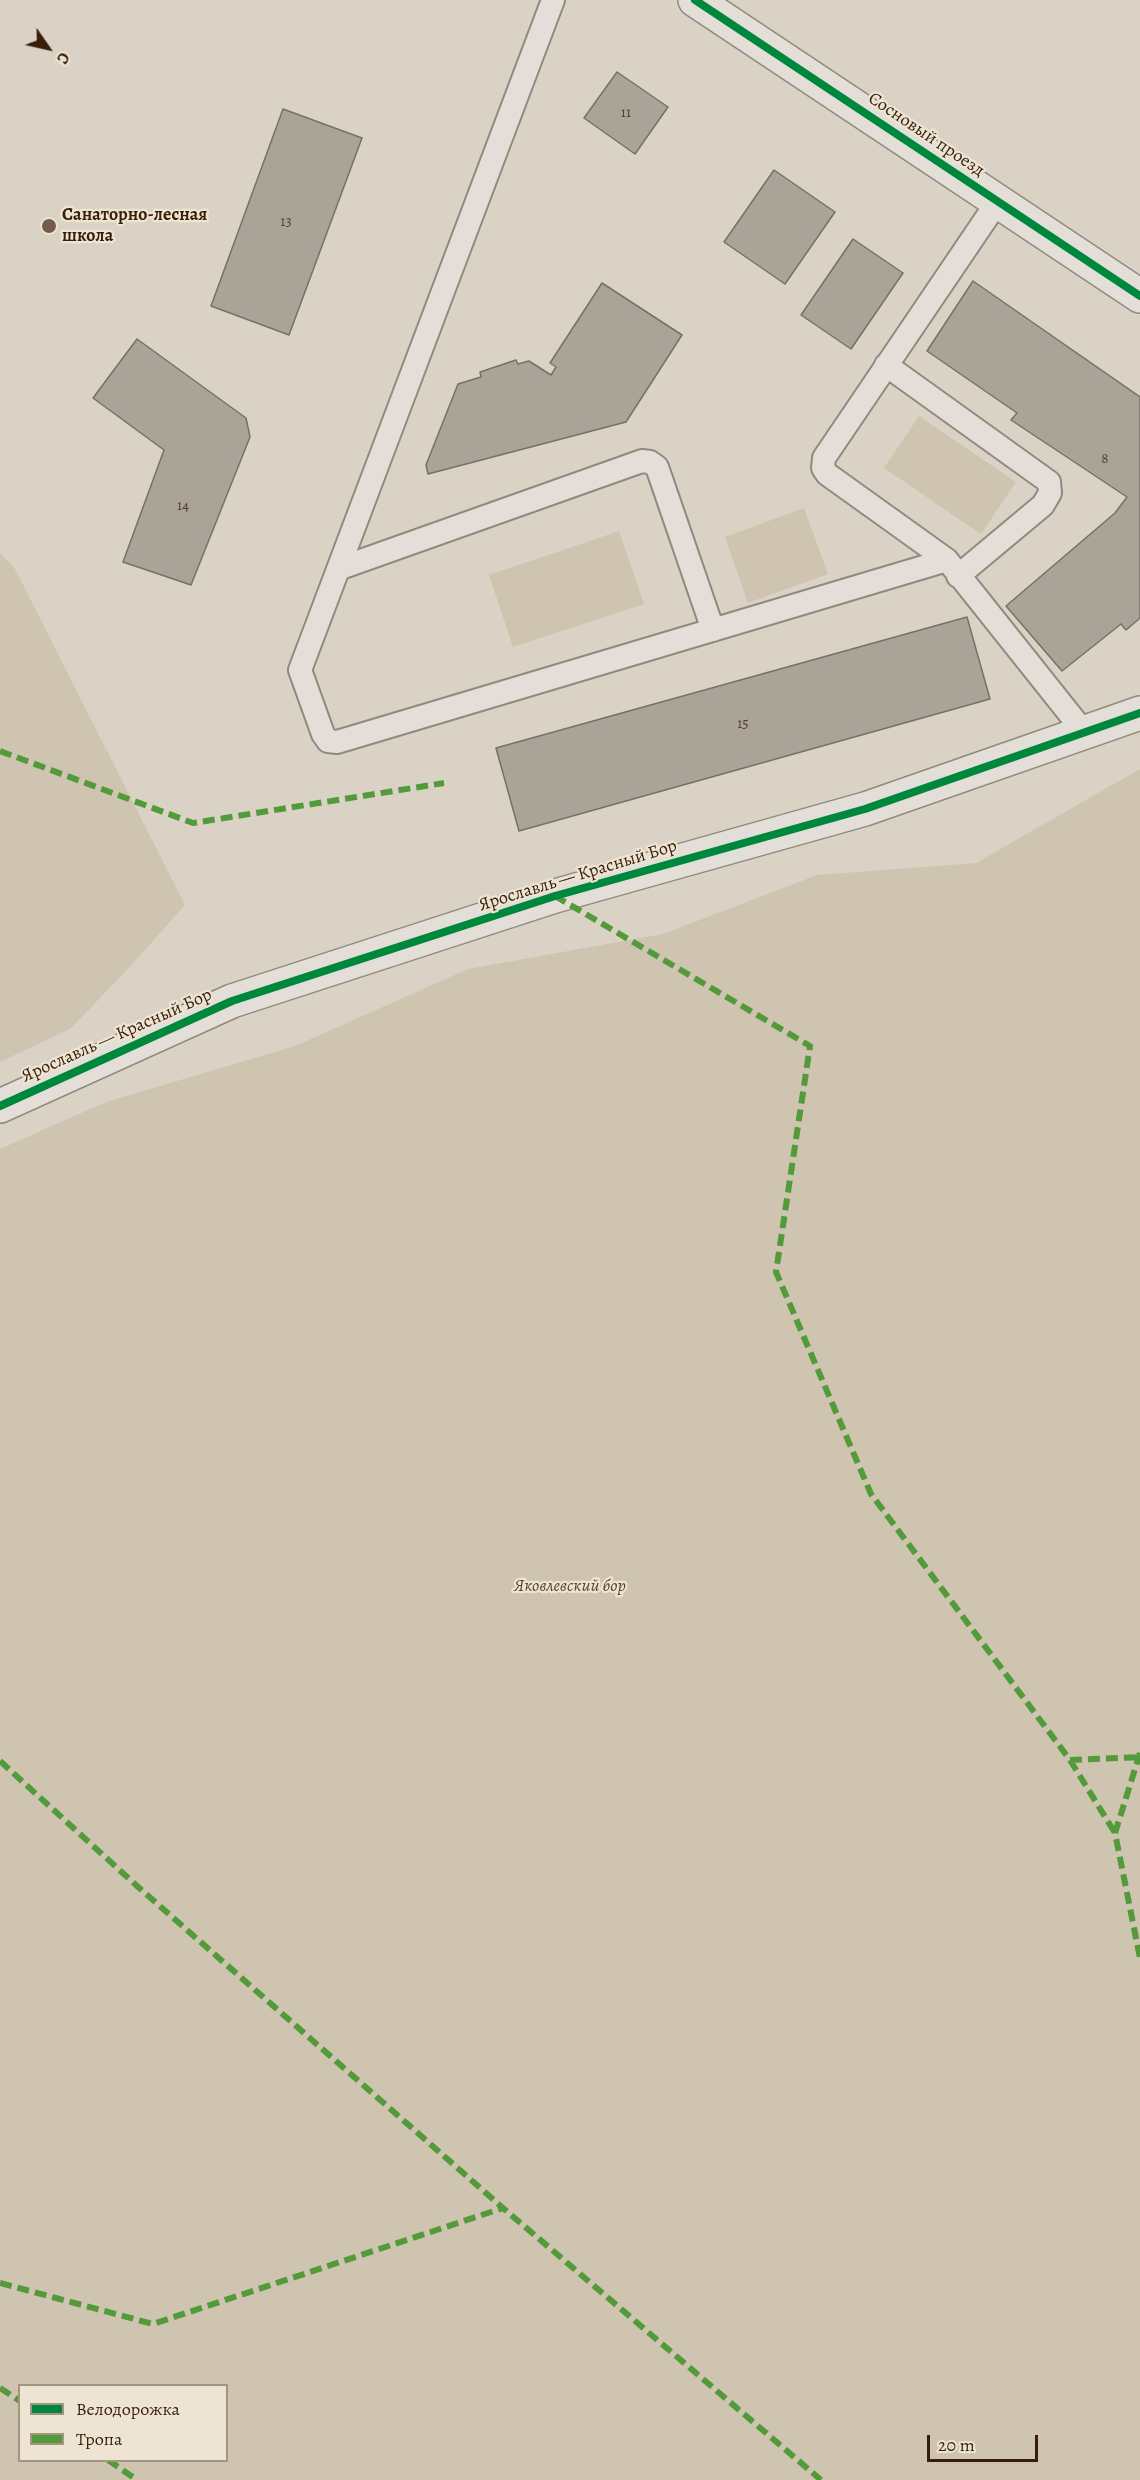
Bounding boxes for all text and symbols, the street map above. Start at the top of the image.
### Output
north arrow [18,18,78,78]
text: С [51,48,75,68]
street label: Сосновый проезд [864,88,988,182]
house number: 11 [621,104,631,122]
place label: Cанаторно-лесная школа [62,205,207,248]
house number: 13 [280,213,292,231]
marker: Cанаторно-лесная школа [40,217,58,235]
house number: 8 [1101,450,1109,468]
house number: 14 [177,497,189,515]
house number: 15 [737,715,749,733]
street label: Ярославль — Красный Бор [476,836,680,916]
street label: Ярославль — Красный Бор [18,984,216,1088]
park label: Яковлевский бор [514,1576,626,1598]
legend [18,2384,228,2462]
text: Велодорожка [76,2397,180,2421]
scale bar [930,2423,1041,2461]
text: Тропа [76,2427,122,2451]
text: 20 m [938,2433,975,2457]

